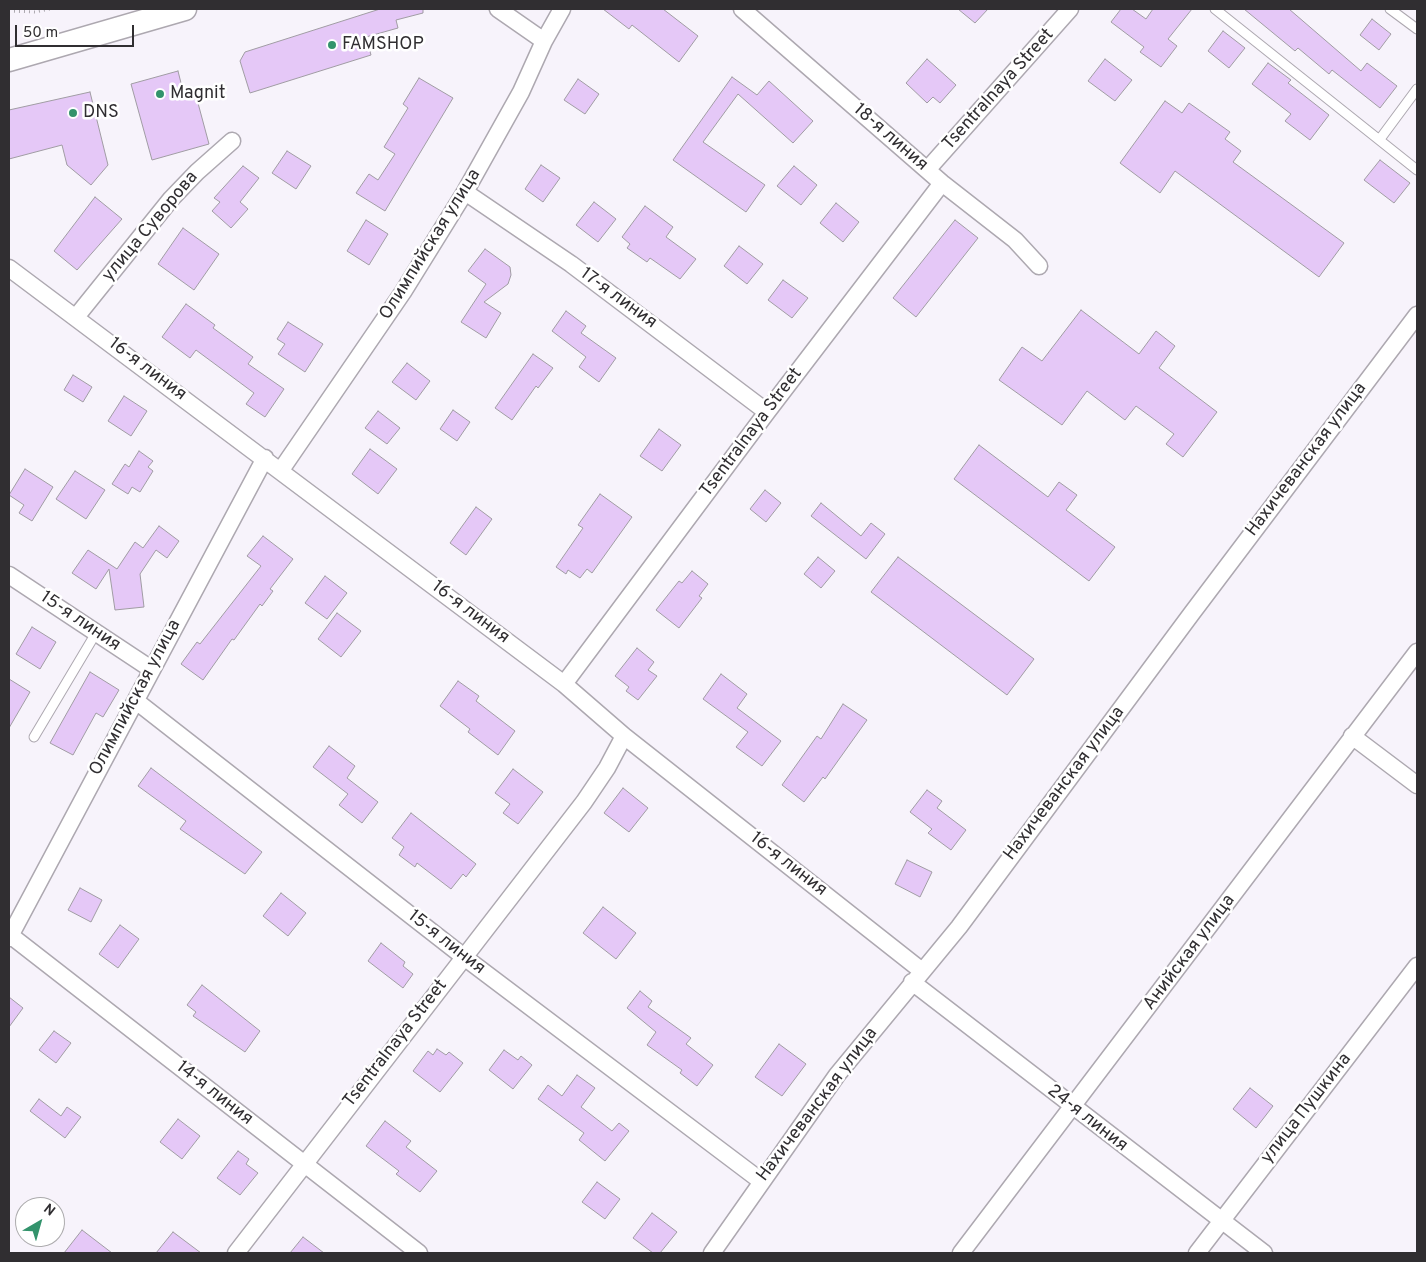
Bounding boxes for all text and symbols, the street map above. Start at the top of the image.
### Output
scale bar [18,15,136,47]
text: 50 m [23,24,58,43]
street label: Tsentralnaya Street [939,25,1059,155]
place label: FAMSHOP [342,34,424,56]
marker: FAMSHOP [326,39,338,51]
place label: Magnit [170,83,225,105]
marker: Magnit [154,88,166,100]
street label: 18-я линия [848,100,932,176]
place label: DNS [83,102,119,124]
marker: DNS [67,107,79,119]
street label: Олимпийская улица [376,166,486,324]
street label: улица Суворова [99,167,203,287]
street label: 17-я линия [575,264,661,334]
street label: 16-я линия [104,334,190,406]
street label: Tsentralnaya Street [696,364,808,502]
street label: Нахичеванская улица [1242,379,1372,541]
street label: 16-я линия [427,577,513,649]
street label: 15-я линия [36,587,124,657]
street label: Олимпийская улица [86,616,186,780]
street label: Нахичеванская улица [1000,703,1130,865]
street label: 16-я линия [745,828,831,902]
street label: Анийская улица [1139,891,1241,1015]
street label: 15-я линия [403,906,489,980]
street label: Tsentralnaya Street [339,976,453,1112]
street label: Нахичеванская улица [753,1024,883,1186]
street label: улица Пушкина [1257,1050,1357,1168]
street label: 14-я линия [171,1057,257,1131]
street label: 24-я линия [1042,1081,1132,1157]
north arrow [15,1197,65,1247]
text: N [40,1201,58,1220]

